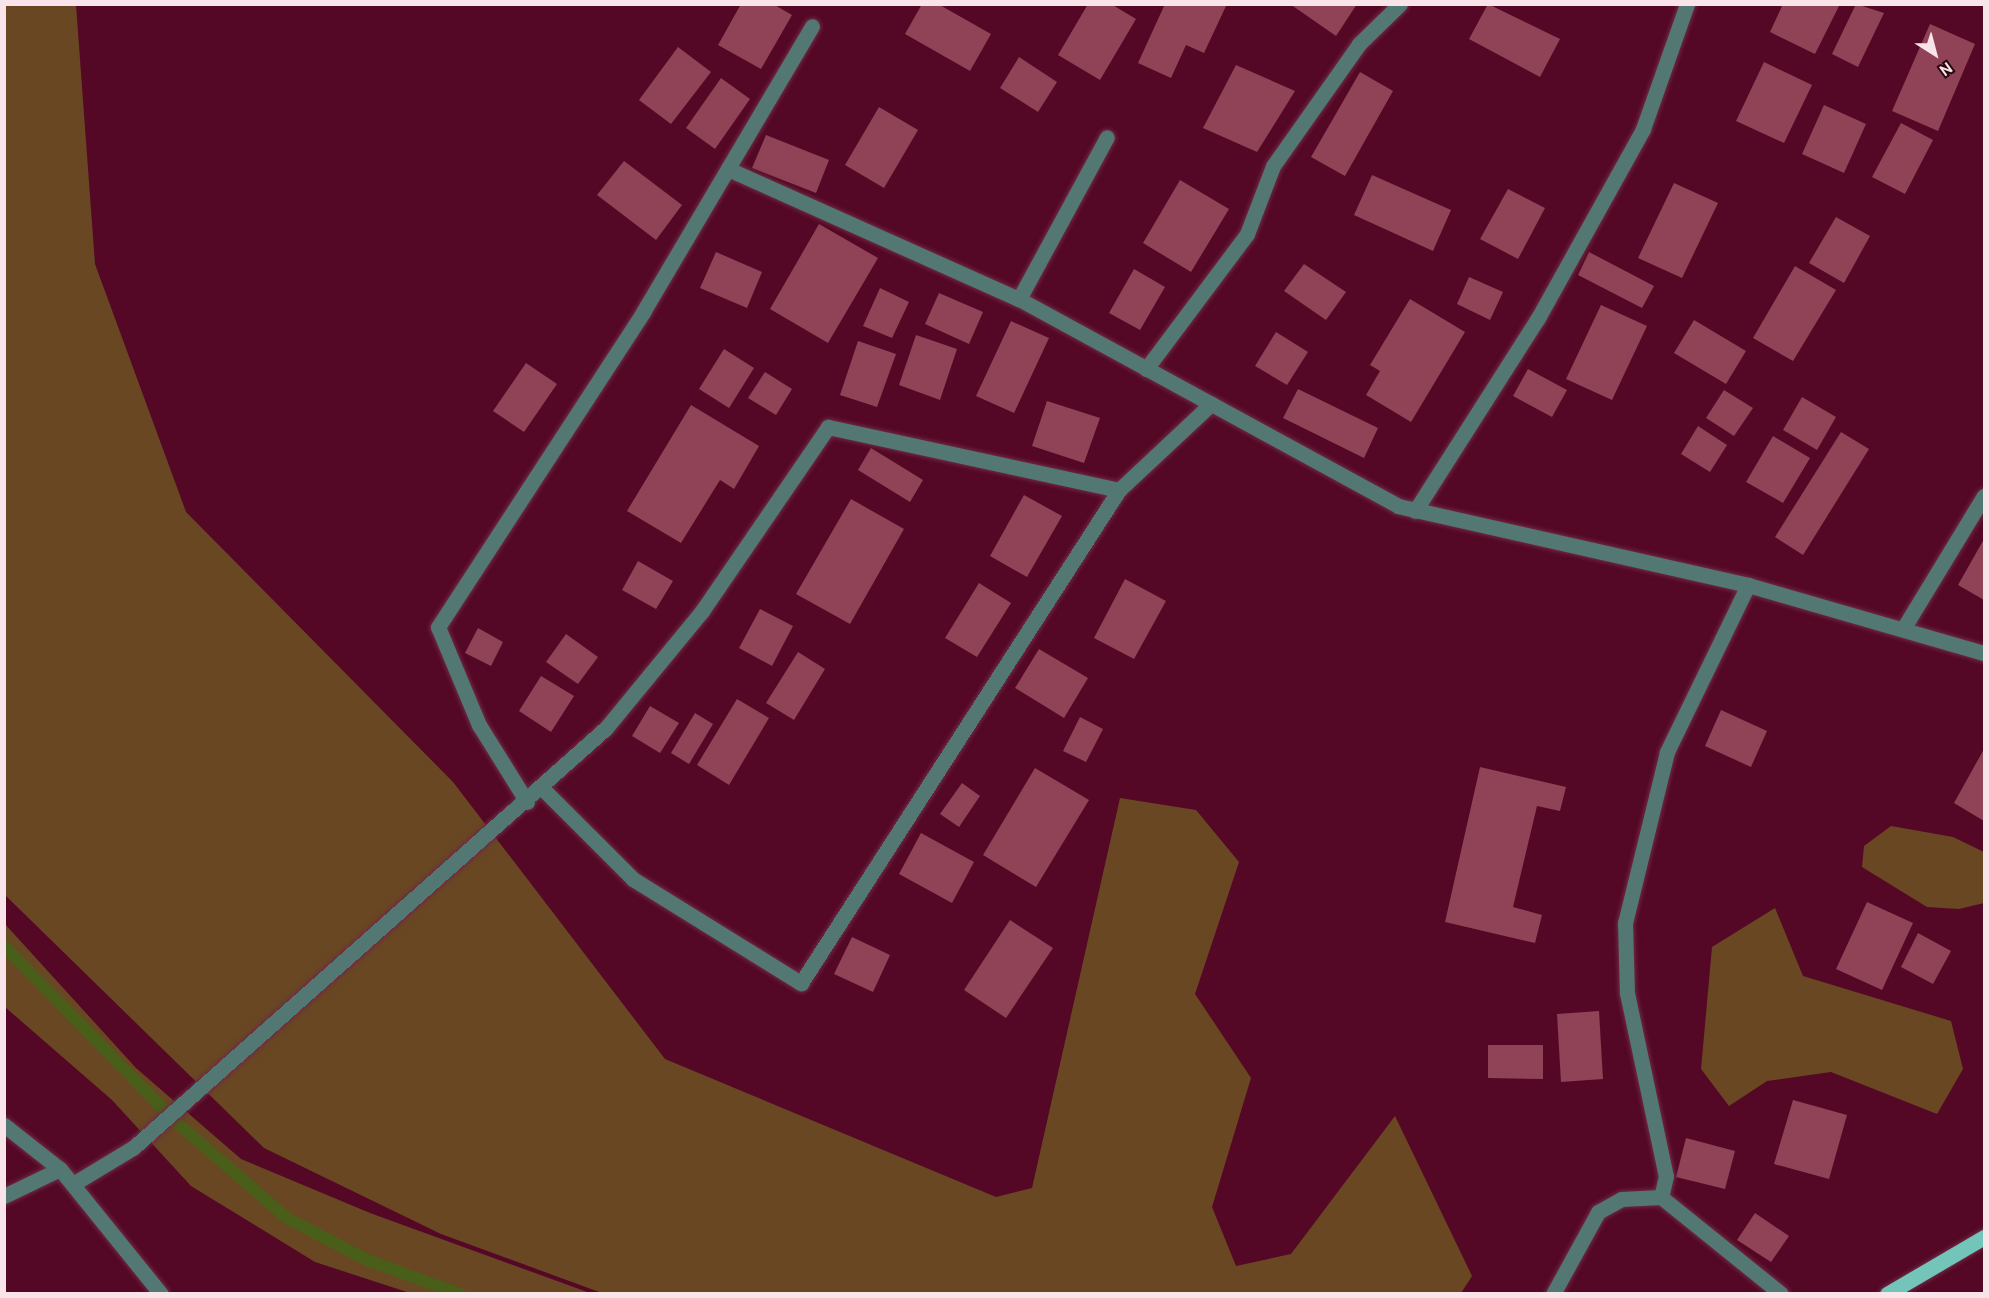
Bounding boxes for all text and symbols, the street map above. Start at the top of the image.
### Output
north arrow [1905,24,1965,84]
text: N [1936,58,1956,80]

